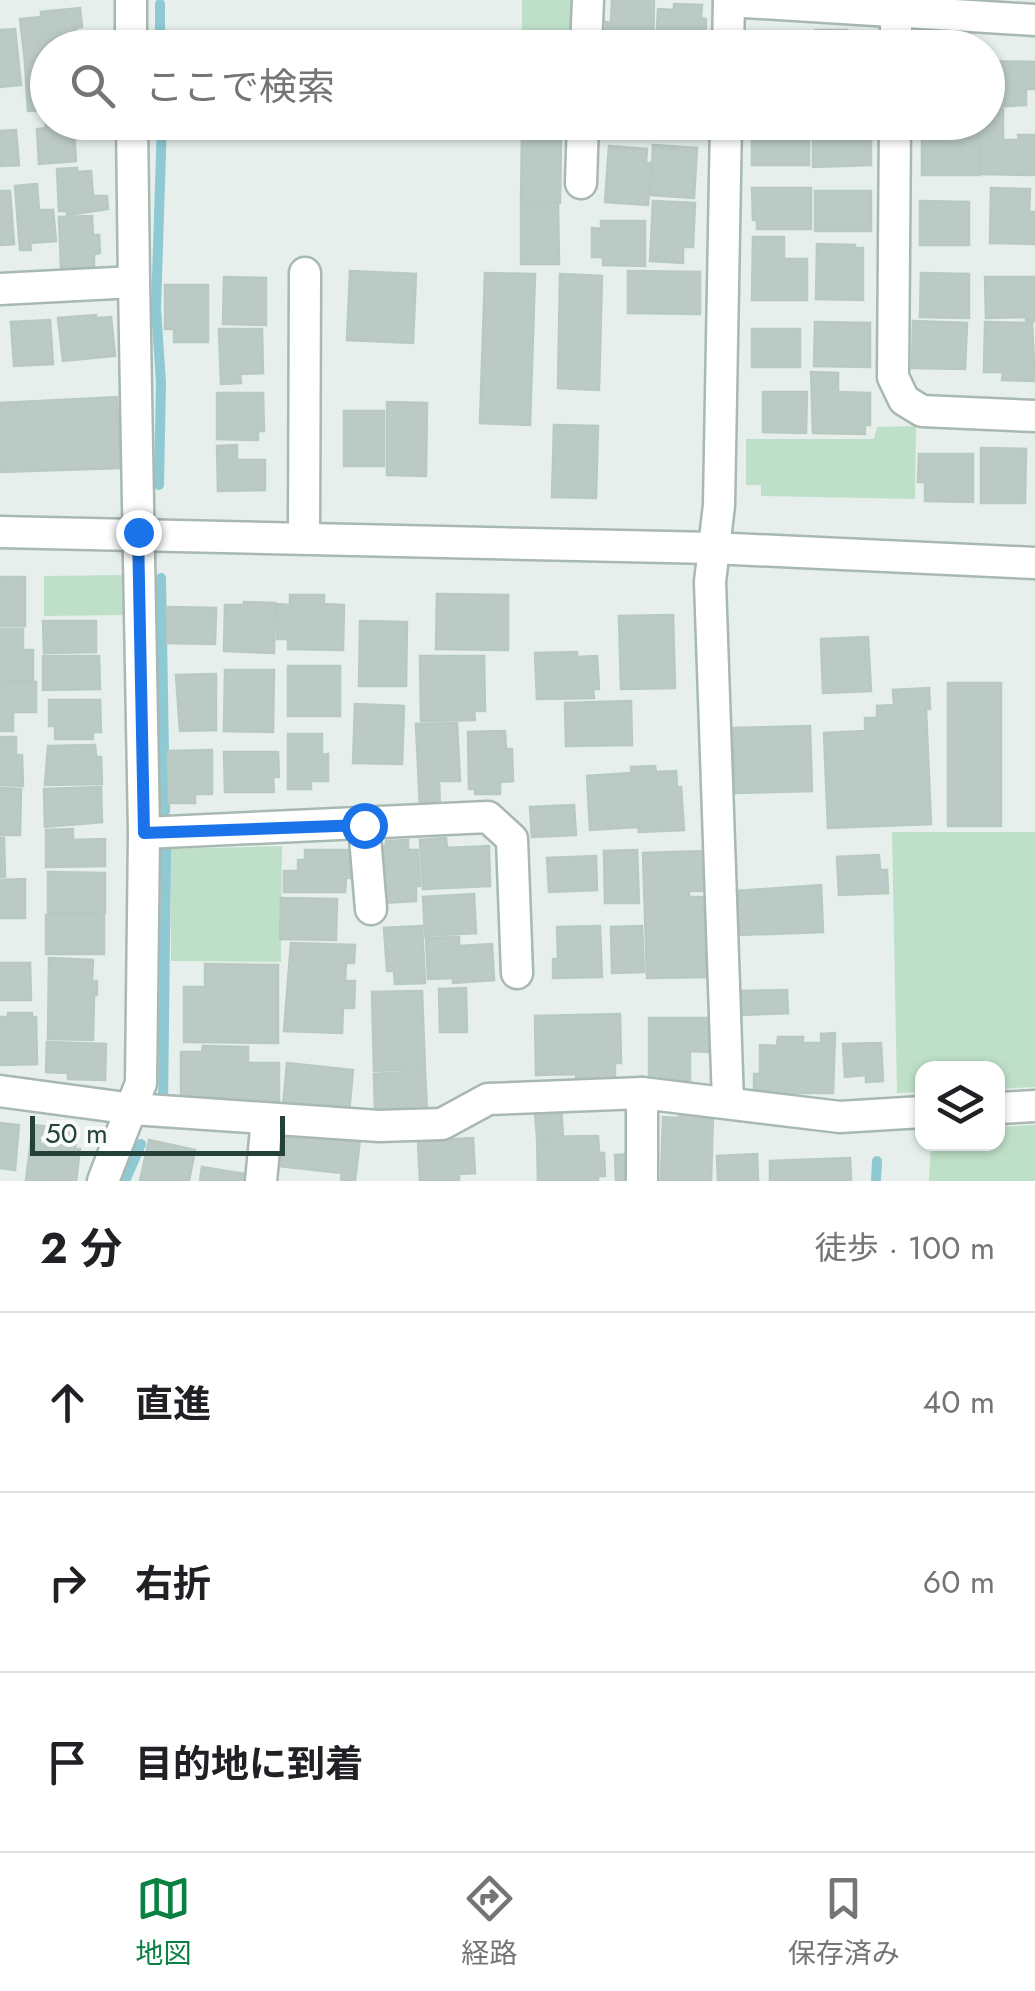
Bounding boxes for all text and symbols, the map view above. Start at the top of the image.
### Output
search box [30,30,1005,140]
icon: search [65,58,120,113]
text: ここで検索 [145,59,335,114]
route end [116,510,162,556]
route start [342,803,388,849]
map controls [915,1061,1005,1151]
button: layers [915,1061,1005,1151]
scale bar [30,1111,285,1156]
text: 50 m [45,1113,108,1154]
text: 2 分 [40,1218,122,1279]
text: 徒歩 · 100 m [815,1225,995,1271]
icon: ahead [40,1375,95,1430]
text: 直進 [135,1376,211,1431]
text: 40 m [923,1379,995,1425]
icon: right [40,1555,95,1610]
text: 右折 [135,1556,211,1611]
text: 60 m [923,1559,995,1605]
icon: arrive [40,1735,95,1790]
text: 目的地に到着 [135,1736,363,1791]
tab: 地図 [135,1871,191,1974]
tab: 経路 [461,1871,518,1974]
tab: 保存済み [788,1871,900,1974]

